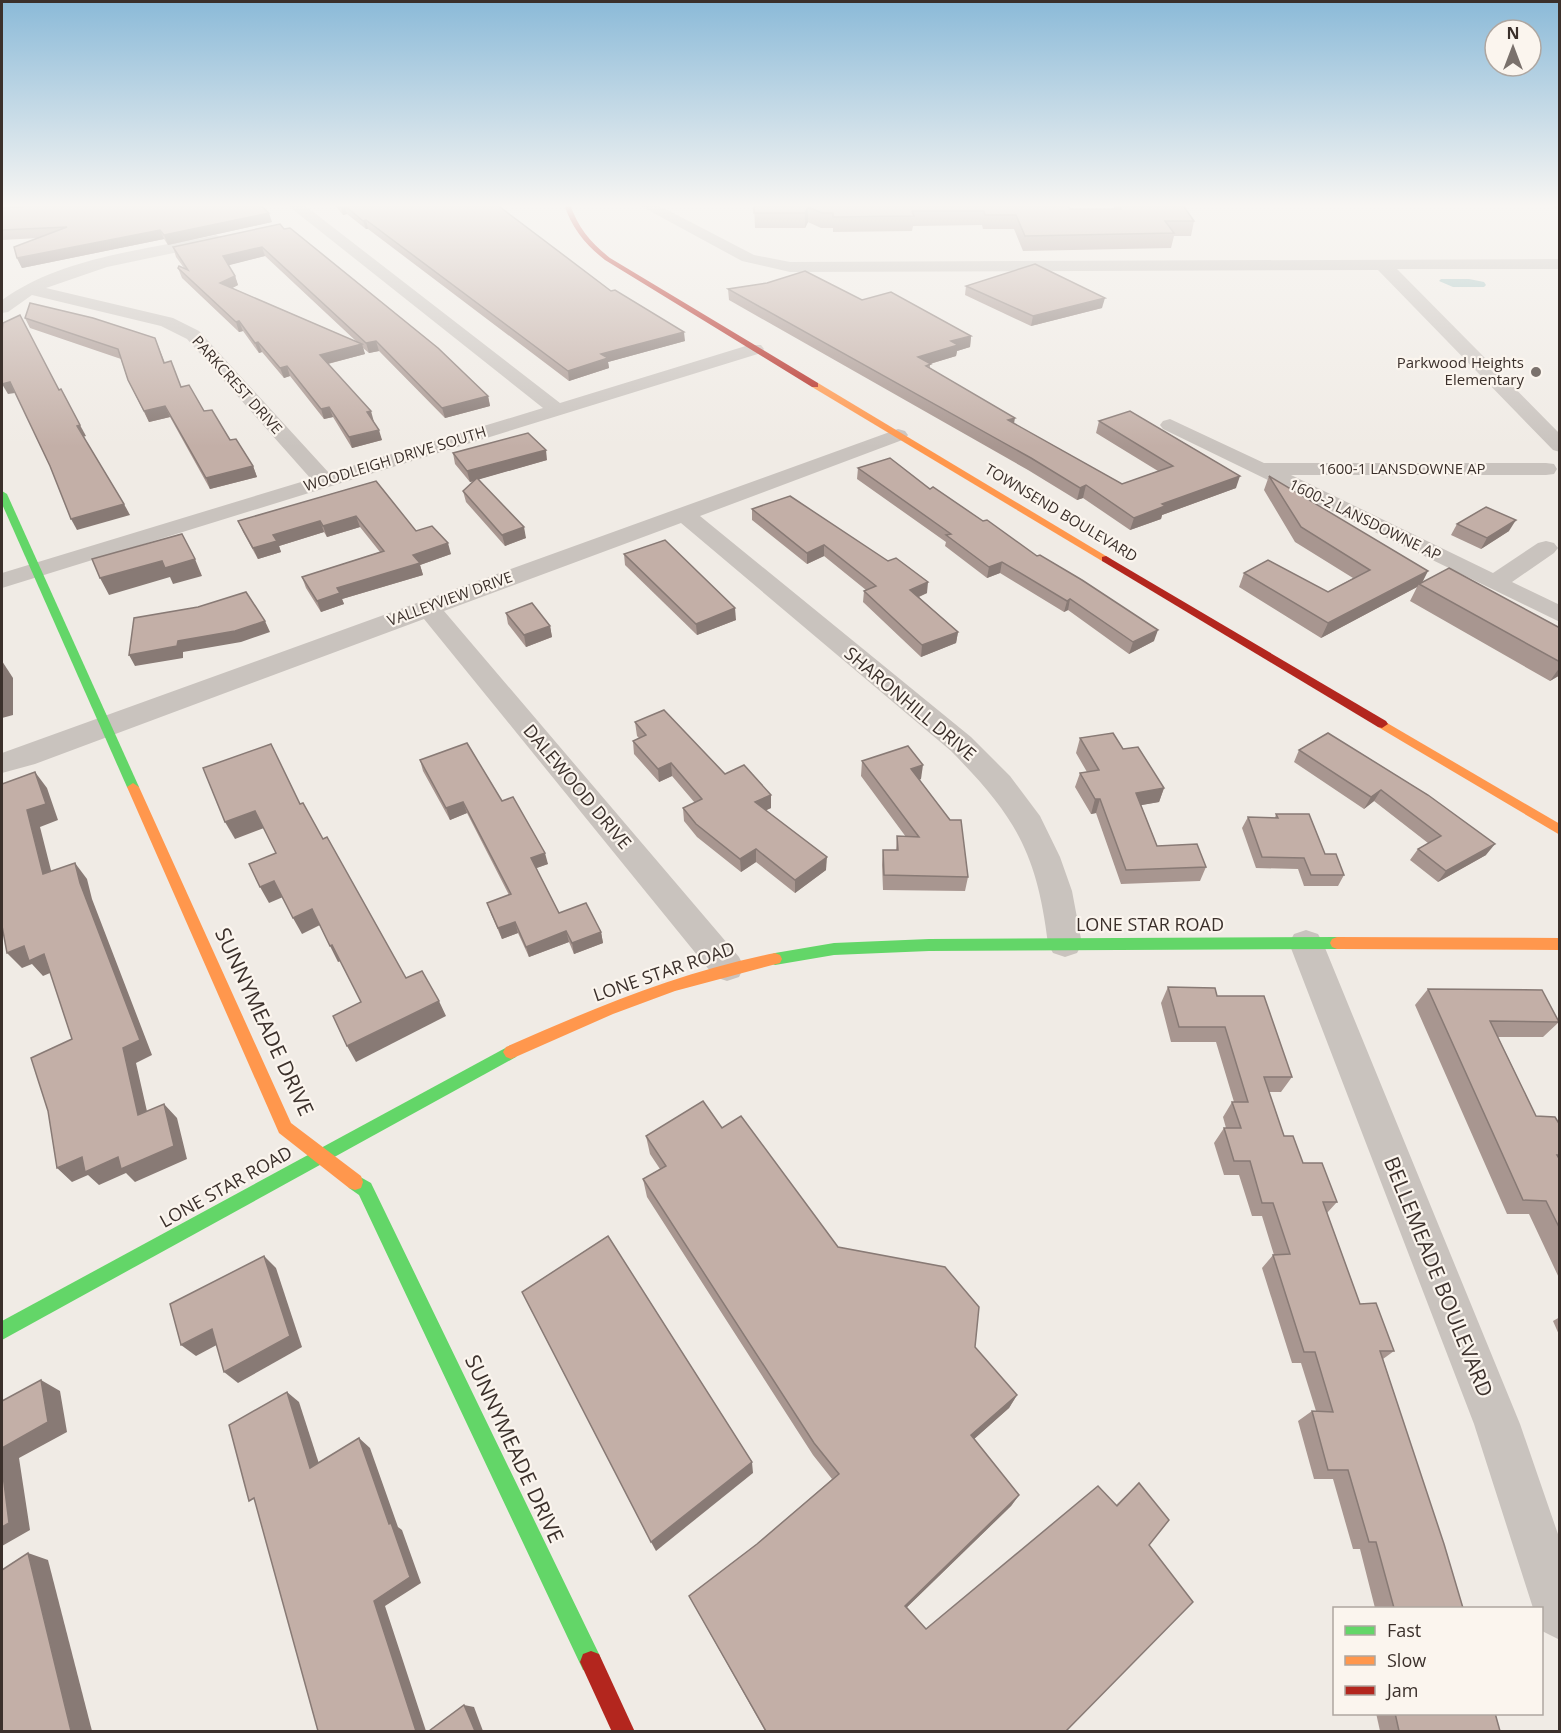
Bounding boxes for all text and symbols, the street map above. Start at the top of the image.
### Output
north arrow [1483,18,1543,78]
text: N [1506,22,1520,44]
street label: PARKCREST DRIVE [188,331,287,438]
place label: Parkwood Heights Elementary [1397,352,1524,389]
marker: Parkwood Heights Elementary [1529,365,1543,379]
street label: WOODLEIGH DRIVE SOUTH [301,421,488,495]
street label: 1600-1 LANSDOWNE AP [1319,458,1485,478]
street label: TOWNSEND BOULEVARD [981,459,1142,566]
street label: 1600-2 LANSDOWNE AP [1286,474,1445,565]
street label: VALLEYVIEW DRIVE [384,566,515,630]
street label: SHARONHILL DRIVE [840,641,982,765]
street label: DALEWOOD DRIVE [518,719,637,854]
street label: LONE STAR ROAD [1076,912,1224,936]
street label: SUNNYMEADE DRIVE [209,923,321,1120]
street label: LONE STAR ROAD [590,936,738,1007]
street label: LONE STAR ROAD [155,1140,296,1233]
street label: BELLEMEADE BOULEVARD [1378,1152,1500,1401]
street label: SUNNYMEADE DRIVE [459,1350,571,1547]
legend [1333,1607,1543,1715]
text: Fast [1387,1618,1421,1642]
text: Slow [1387,1648,1426,1672]
text: Jam [1385,1678,1419,1702]

